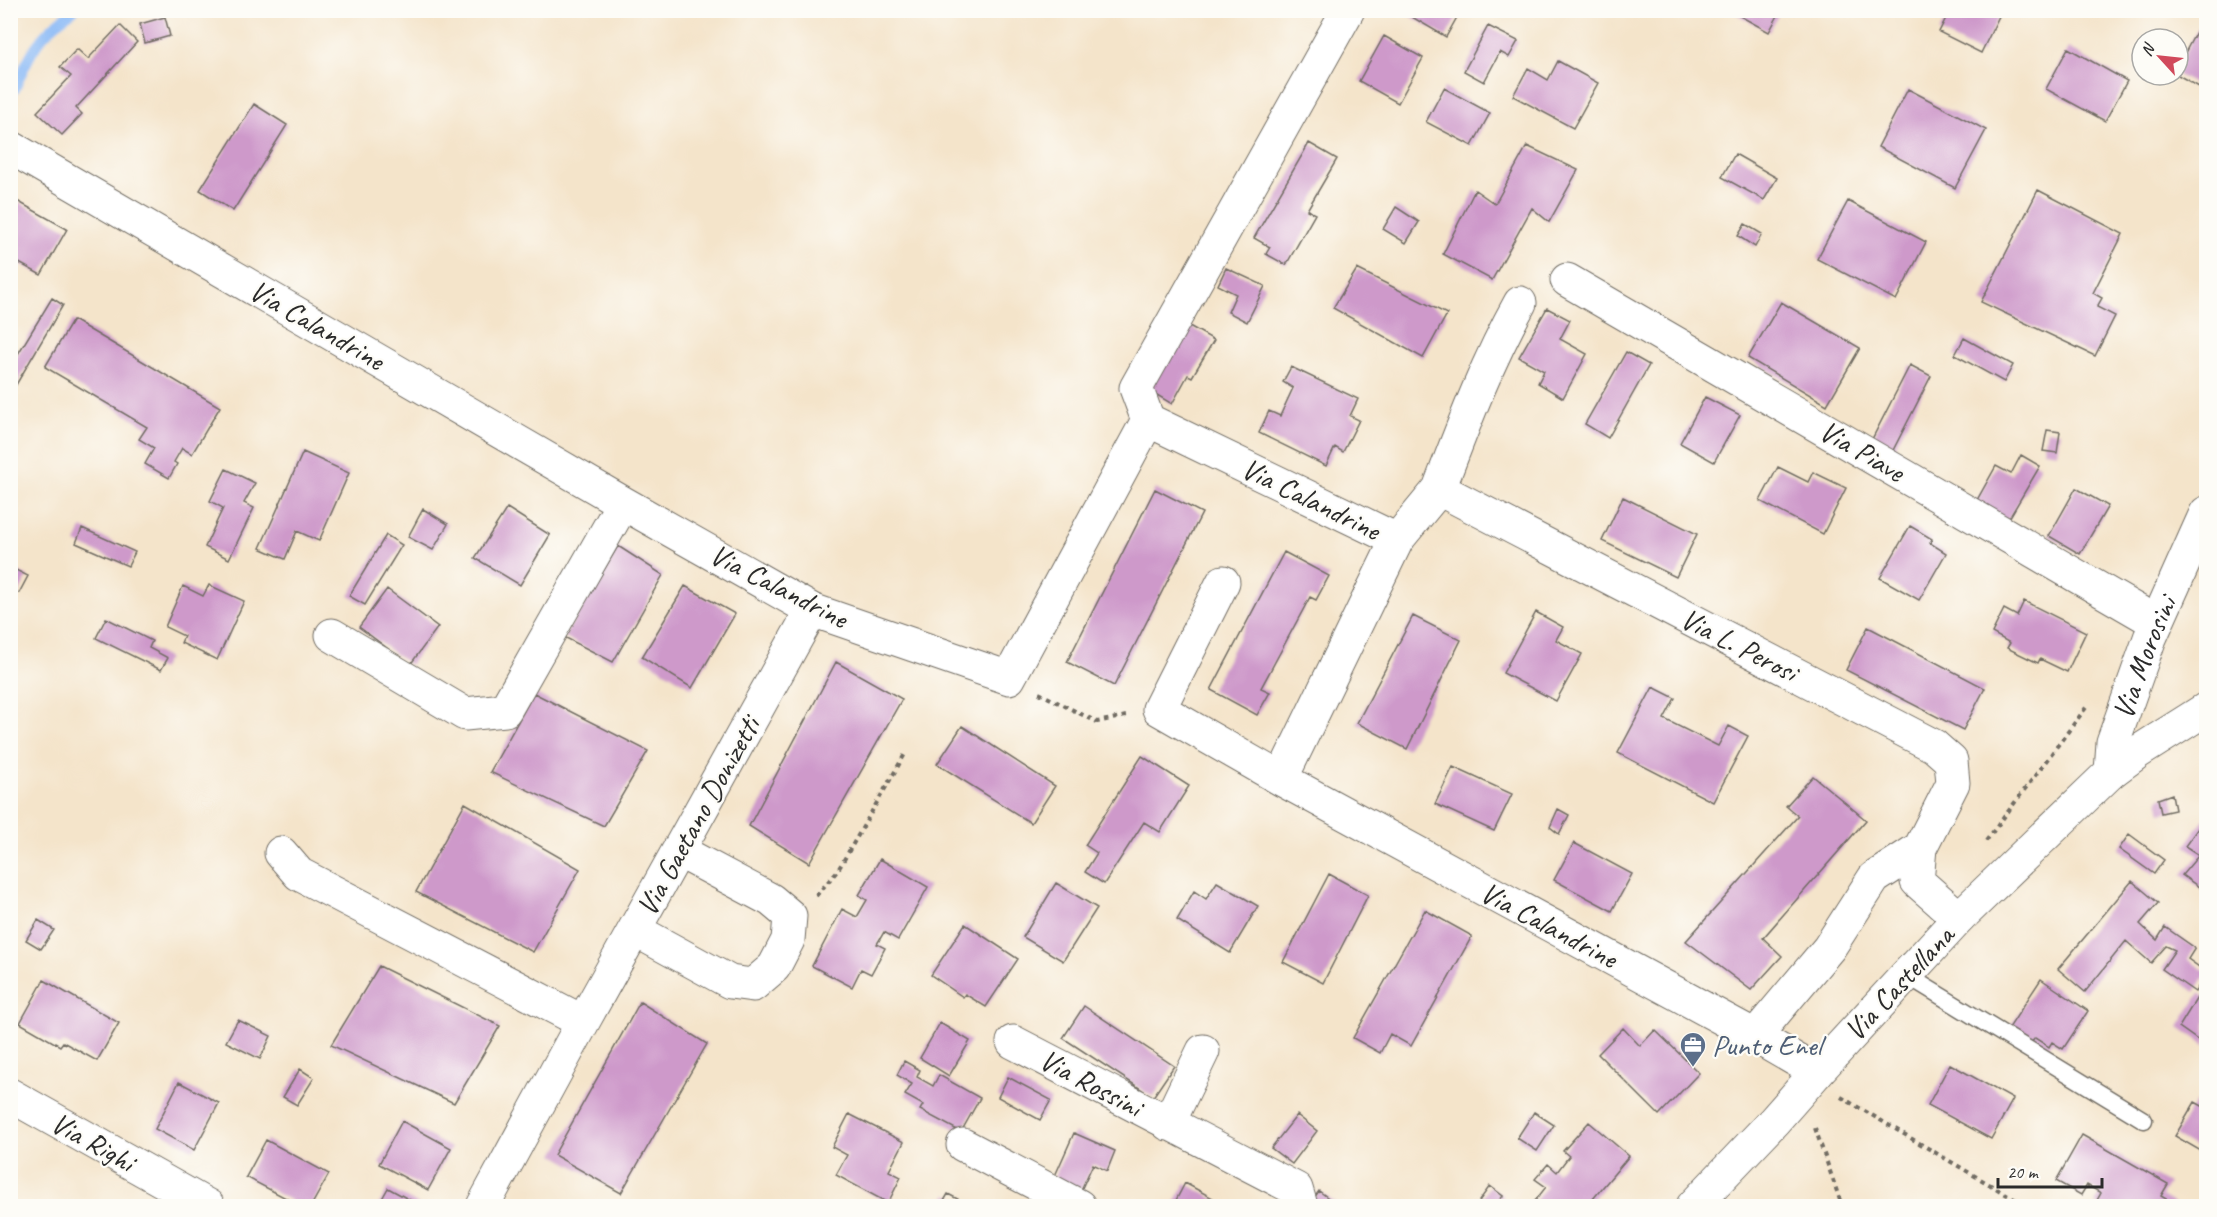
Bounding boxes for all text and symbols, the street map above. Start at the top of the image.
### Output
north arrow [2130,27,2190,87]
text: N [2136,39,2160,60]
street label: Via Calandrine [243,271,393,380]
street label: Via Piave [1813,412,1913,491]
street label: Via Calandrine [1235,449,1389,550]
street label: Via Calandrine [704,535,856,638]
street label: Via Morosini [2104,587,2187,724]
street label: Via L. Perosi [1674,599,1807,692]
street label: Via Gaetano Donizetti [628,707,770,922]
street label: Via Calandrine [1474,873,1626,978]
street label: Via Castellana [1836,915,1964,1049]
place label: Punto Enel [1712,1026,1827,1064]
office icon: Punto Enel [1678,1030,1708,1068]
street label: Via Rossini [1033,1040,1152,1127]
street label: Via Righi [44,1104,145,1182]
scale bar [1998,1151,2102,1189]
text: 20 m [2007,1161,2040,1183]

